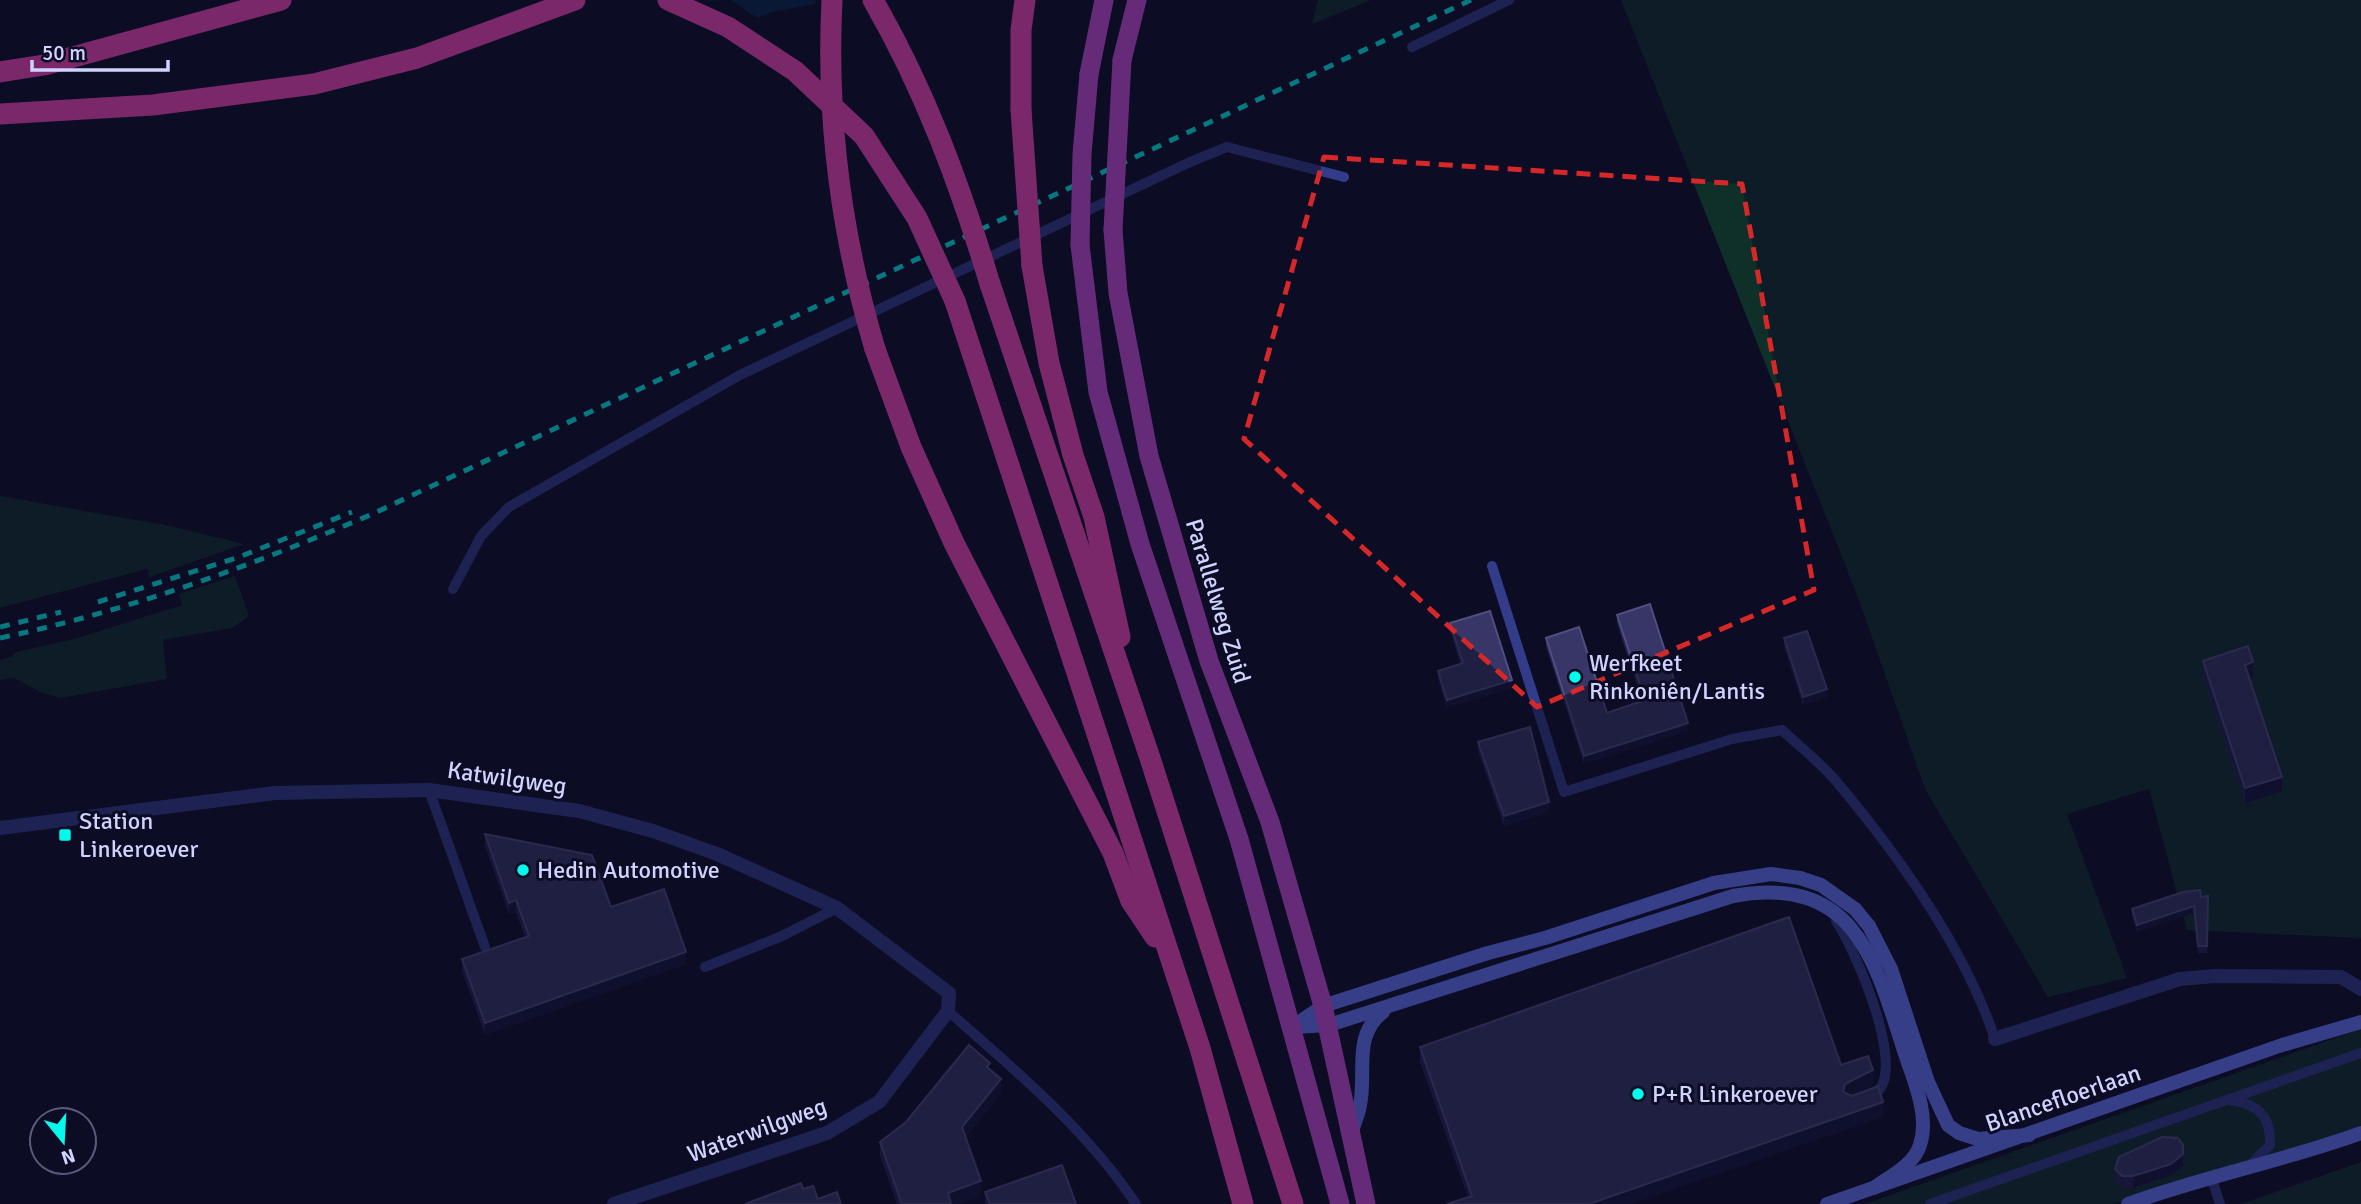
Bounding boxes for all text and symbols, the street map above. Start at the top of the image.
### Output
scale bar [32,28,168,72]
text: 50 m [42,40,86,66]
street label: Parallelweg Zuid [1179,515,1257,687]
place label: Werfkeet Rinkoniên/Lantis [1589,648,1765,706]
marker: Werfkeet Rinkoniên/Lantis [1567,669,1583,685]
street label: Katwilgweg [445,755,569,801]
place label: Station Linkeroever [79,806,198,864]
marker: Station Linkeroever [57,827,73,843]
place label: Hedin Automotive [537,855,720,885]
marker: Hedin Automotive [515,862,531,878]
street label: Blancefloerlaan [1981,1057,2145,1139]
place label: P+R Linkeroever [1652,1079,1818,1109]
marker: P+R Linkeroever [1630,1086,1646,1102]
street label: Waterwilgweg [683,1091,831,1169]
north arrow [28,1106,98,1176]
text: N [58,1143,78,1170]

